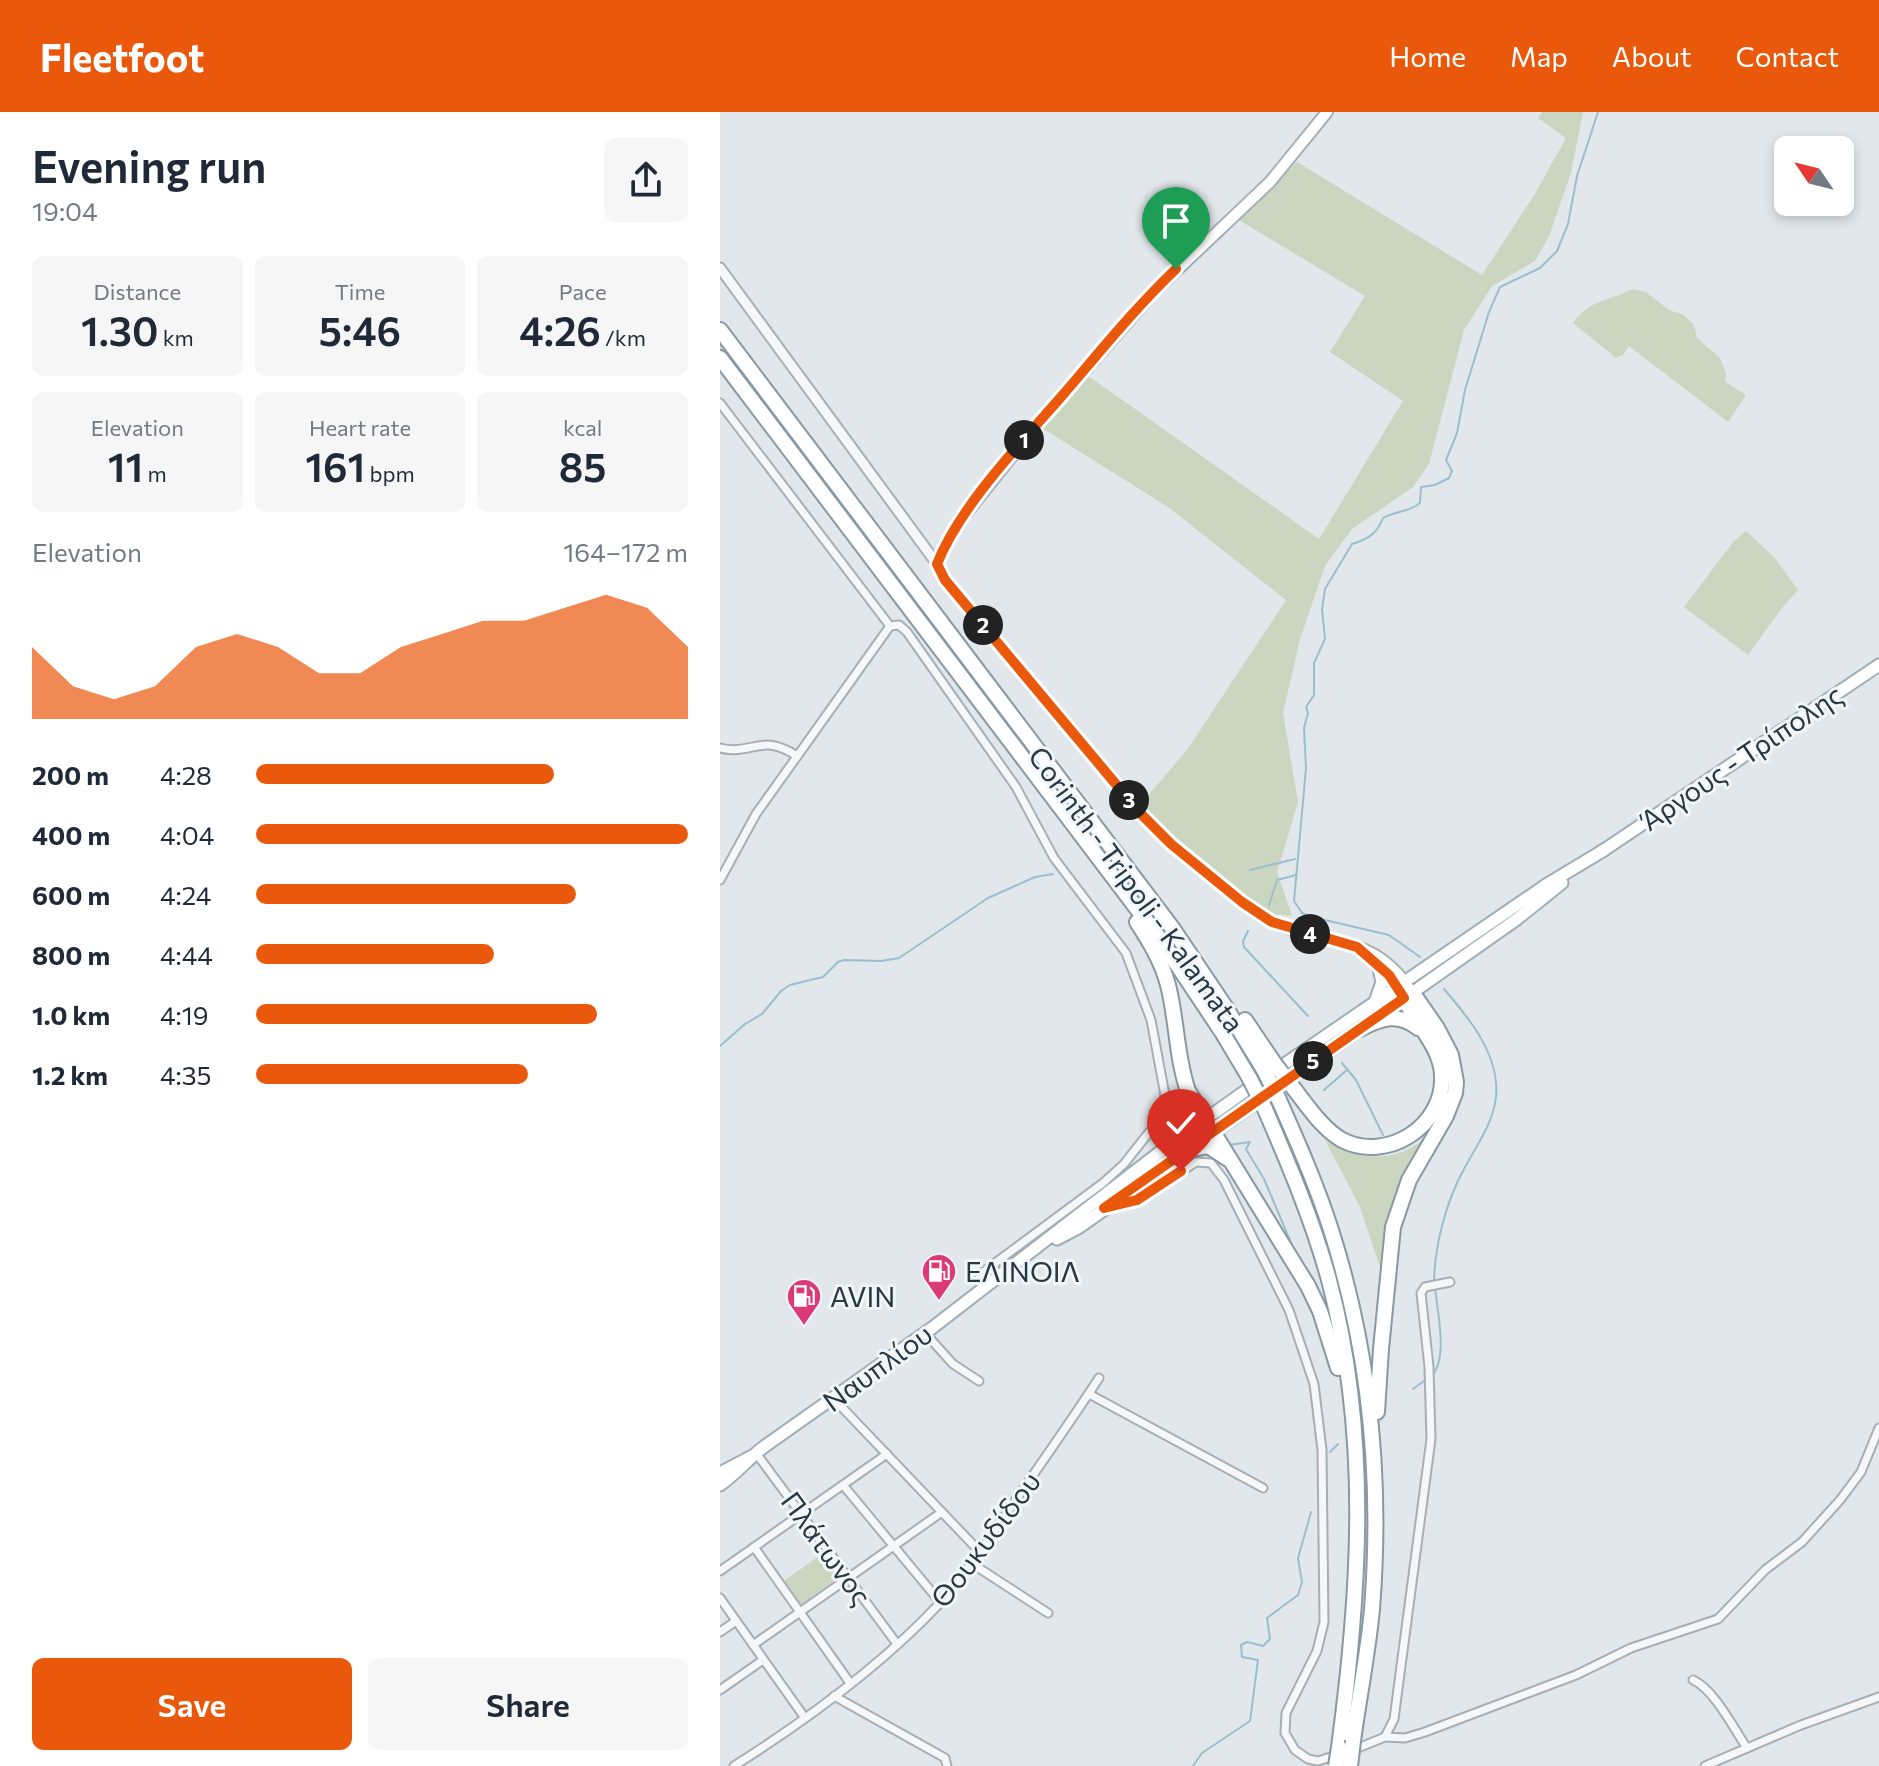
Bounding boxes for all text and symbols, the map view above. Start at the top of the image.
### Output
text: Fleetfoot [40,33,204,80]
text: Home [1389,39,1466,73]
text: Map [1510,39,1568,73]
text: About [1612,39,1692,73]
text: Contact [1736,39,1839,73]
north arrow [1774,136,1854,216]
map controls [1774,136,1854,216]
text: Evening run [32,138,266,192]
button: share [604,138,688,222]
pin [1142,187,1210,269]
text: 19:04 [32,195,98,226]
icon: arrive [1154,199,1198,243]
text: Distance [94,278,181,305]
text: Time [335,278,385,305]
text: Pace [559,278,607,305]
text: 1.30 [81,305,158,354]
text: 5:46 [319,305,401,354]
text: 4:26 [519,305,601,354]
text: km [158,324,194,351]
text: /km [601,324,646,351]
text: Elevation [91,414,184,441]
text: Heart rate [309,414,411,441]
text: kcal [563,414,602,441]
pin: 1 [1004,420,1044,460]
text: 1 [1019,426,1029,453]
text: 11 [108,441,143,490]
text: 161 [305,441,365,490]
text: 85 [559,441,607,490]
text: m [143,460,167,487]
text: bpm [365,460,415,487]
text: Elevation [32,536,142,567]
text: 164–172 m [563,536,688,567]
pin: 2 [963,605,1003,645]
text: 2 [977,611,989,638]
street label: Άργους - Τρίπολης [1633,677,1848,838]
street label: Corinth - Tripoli - Kalamata [1022,739,1252,1039]
text: 200 m [32,759,109,790]
text: 4:28 [160,759,212,790]
pin: 3 [1109,780,1149,820]
text: 3 [1123,786,1135,813]
text: 400 m [32,819,110,850]
text: 4:04 [160,819,214,850]
text: 600 m [32,879,110,910]
text: 4:24 [160,879,211,910]
pin: 4 [1290,914,1330,954]
text: 4 [1303,920,1317,947]
text: 800 m [32,939,110,970]
text: 4:44 [160,939,213,970]
text: 1.0 km [32,999,110,1030]
text: 4:19 [160,999,209,1030]
pin: 5 [1293,1041,1333,1081]
text: 5 [1307,1047,1319,1074]
text: 1.2 km [32,1059,108,1090]
text: 4:35 [160,1059,212,1090]
pin [1147,1089,1215,1171]
icon: check [1159,1101,1203,1145]
fuel station icon: ΕΛΙΝΟΙΛ [920,1252,958,1302]
place label: ΕΛΙΝΟΙΛ [965,1254,1080,1288]
fuel station icon: AVIN [785,1277,823,1327]
place label: AVIN [830,1279,895,1313]
street label: Ναυπλίου [816,1316,938,1418]
street label: Θουκυδίδου [923,1464,1047,1614]
street label: Πλάτωνος [775,1485,879,1611]
button: Save [32,1658,352,1750]
button: Share [368,1658,688,1750]

